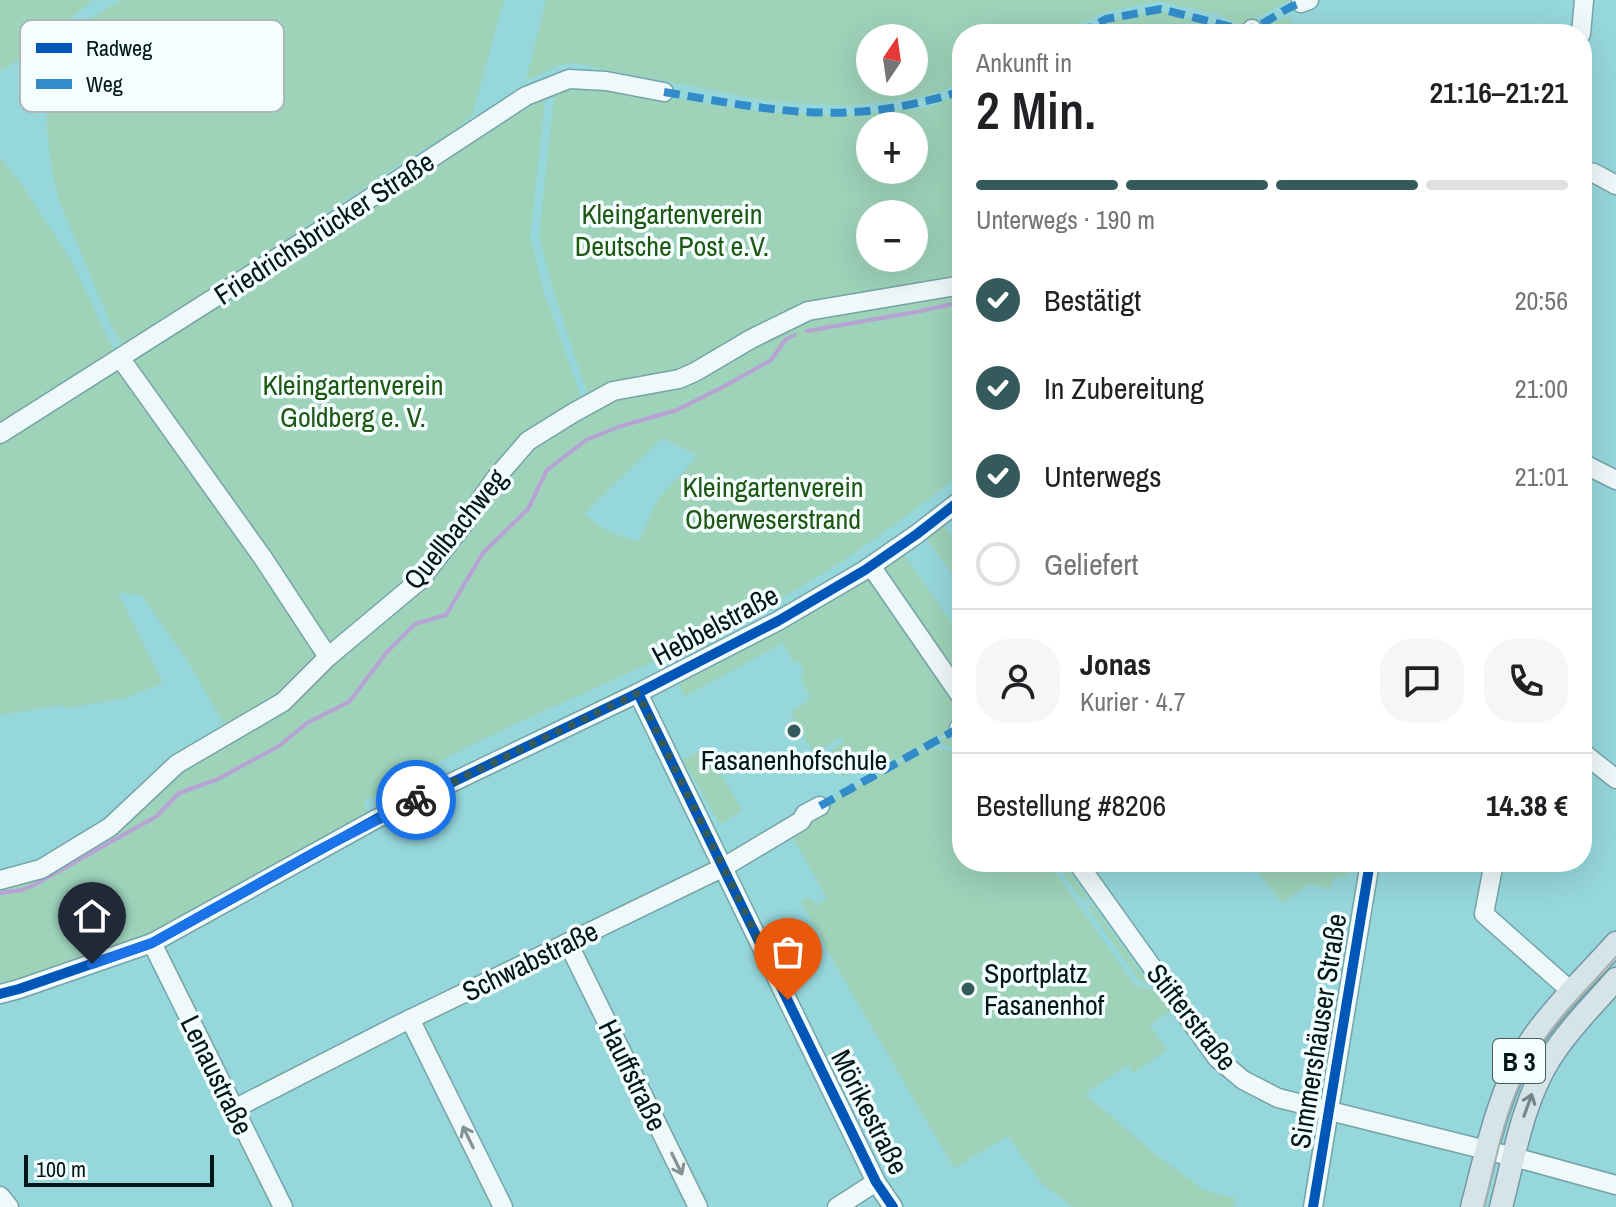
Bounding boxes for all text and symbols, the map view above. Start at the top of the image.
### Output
legend [20,20,284,112]
north arrow [856,24,928,96]
map controls [856,24,928,272]
text: Radweg [86,33,152,63]
text: Ankunft in [976,45,1072,80]
text: Weg [86,69,123,99]
text: 21:16–21:21 [1429,72,1568,112]
text: 2 Min. [976,75,1096,145]
button: + [856,112,928,184]
street label: Friedrichsbrücker Straße [207,143,441,313]
park label: Kleingartenverein Deutsche Post e.V. [575,195,769,265]
button: − [856,200,928,272]
text: Unterwegs · 190 m [976,202,1155,237]
icon: check [976,278,1020,322]
text: Bestätigt [1044,280,1141,320]
text: 20:56 [1515,283,1568,318]
park label: Kleingartenverein Goldberg e. V. [262,366,444,436]
icon: check [976,366,1020,410]
text: In Zubereitung [1044,368,1204,408]
text: 21:00 [1515,371,1568,406]
icon: check [976,454,1020,498]
text: Unterwegs [1044,456,1162,496]
text: 21:01 [1515,459,1568,494]
street label: Quellbachweg [394,460,516,597]
park label: Kleingartenverein Oberweserstrand [682,468,864,538]
text: Geliefert [1044,544,1138,584]
street label: Hebbelstraße [645,576,785,674]
button: person [976,639,1060,723]
button: chat [1380,639,1464,723]
button: phone [1484,639,1568,723]
text: Jonas [1080,644,1151,684]
text: Kurier · 4.7 [1080,684,1185,719]
marker: Fasanenhofschule [785,722,803,740]
place label: Fasanenhofschule [701,741,887,779]
courier [376,760,456,840]
icon: bike [394,778,438,822]
text: Bestellung #8206 [976,785,1166,825]
text: 14.38 € [1486,785,1568,825]
pin [58,882,126,964]
icon: home [70,894,114,938]
street label: Simmershäuser Straße [1281,911,1355,1151]
street label: Schwabstraße [456,912,604,1010]
pin [754,918,822,1000]
icon: bag [766,930,810,974]
place label: Sportplatz Fasanenhof [984,954,1105,1024]
street label: Stifterstraße [1138,956,1246,1078]
marker: Sportplatz Fasanenhof [959,980,977,998]
street label: Lenaustraße [172,1009,262,1141]
street label: Hauffstraße [590,1013,676,1137]
road number: B 3 [1493,1039,1545,1083]
street label: Mörikestraße [822,1043,918,1181]
one-way arrow [1522,1093,1537,1118]
one-way arrow [460,1126,476,1150]
scale bar [24,1151,214,1187]
one-way arrow [670,1151,685,1175]
text: 100 m [36,1154,86,1184]

